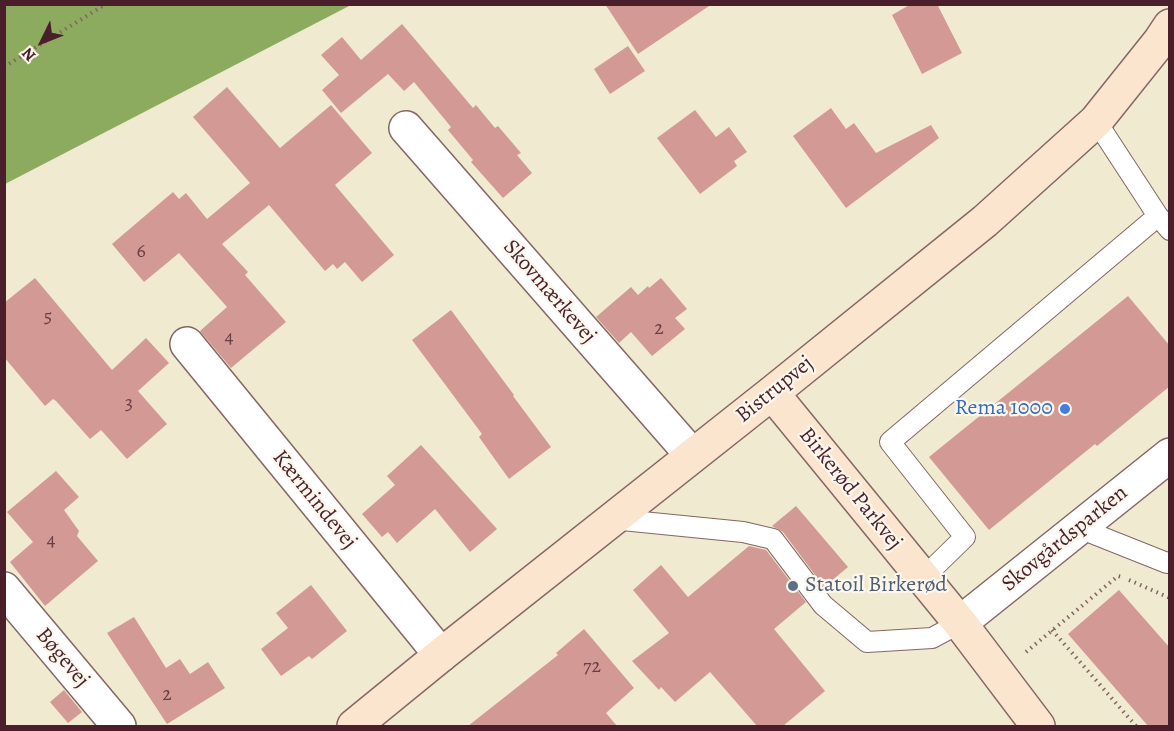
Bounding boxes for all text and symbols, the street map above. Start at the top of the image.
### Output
north arrow [12,12,72,72]
text: N [17,43,41,66]
street label: Skovmærkevej [497,235,601,349]
house number: 6 [136,240,146,264]
house number: 5 [44,305,52,329]
house number: 2 [654,317,664,341]
house number: 4 [224,326,234,350]
street label: Bistrupvej [731,351,819,429]
house number: 3 [125,392,133,416]
place label: Rema 1000 [955,396,1053,422]
marker: Rema 1000 [1058,402,1072,416]
street label: Birkerød Parkvej [793,423,907,555]
street label: Kærmindevej [266,445,362,555]
street label: Skovgårdsparken [997,480,1133,598]
house number: 4 [46,529,56,553]
place label: Statoil Birkerød [805,573,947,599]
marker: Statoil Birkerød [786,579,800,593]
street label: Bøgevej [30,623,94,693]
house number: 72 [583,655,601,679]
house number: 2 [162,683,172,707]

